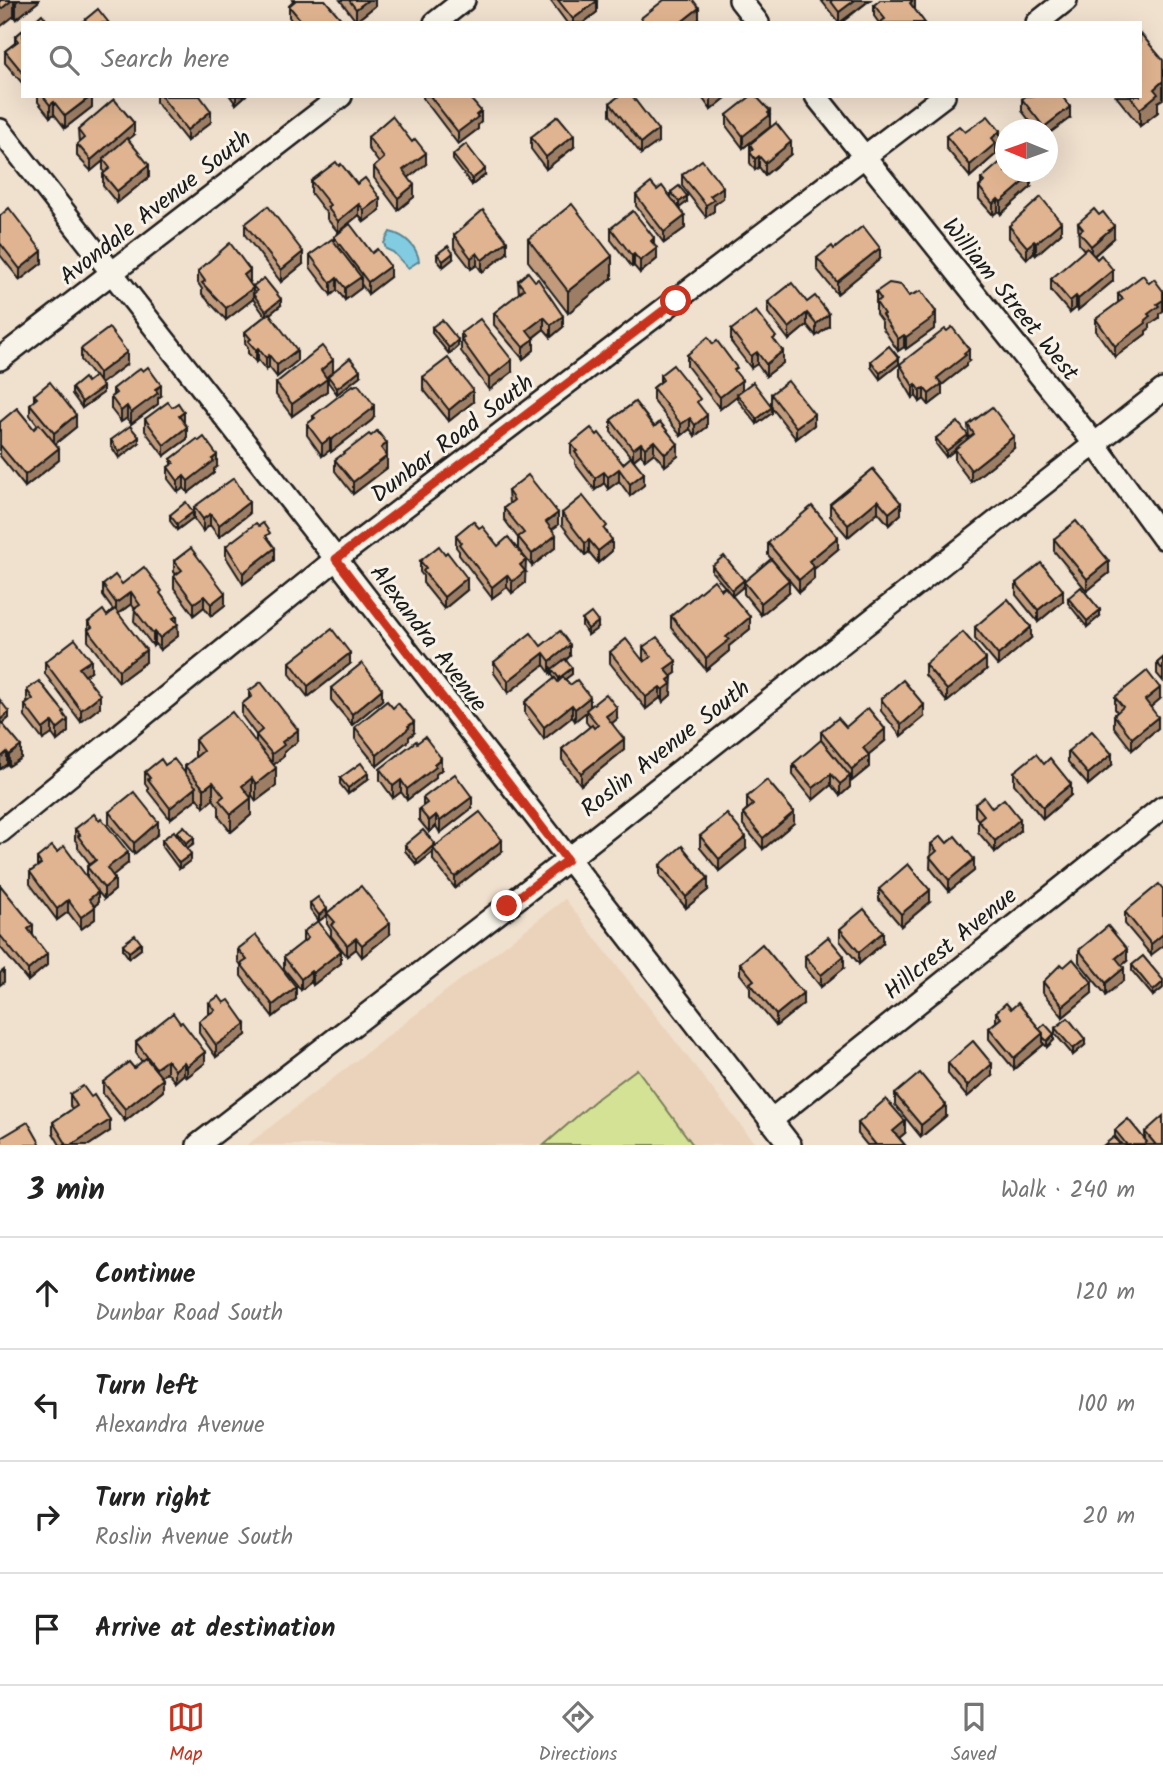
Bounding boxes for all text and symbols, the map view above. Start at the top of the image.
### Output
search box [21,21,1142,98]
text: Search here [101,39,229,81]
icon: search [45,41,83,79]
north arrow [995,119,1058,182]
street label: Avondale Avenue South [51,120,261,296]
street label: William Street West [931,209,1089,391]
route start [660,285,691,316]
street label: Dunbar Road South [363,365,543,514]
street label: Alexandra Avenue [359,556,497,721]
street label: Roslin Avenue South [572,670,759,828]
street label: Hillcrest Avenue [875,878,1027,1011]
route end [491,890,522,921]
text: 3 min [28,1167,105,1215]
text: Walk · 240 m [1001,1173,1135,1209]
text: Continue [95,1254,196,1296]
icon: ahead [28,1274,66,1312]
text: 120 m [1075,1275,1135,1311]
text: Dunbar Road South [95,1296,283,1332]
text: Turn left [95,1366,198,1408]
icon: left [28,1386,66,1424]
text: 100 m [1077,1387,1135,1423]
text: Alexandra Avenue [95,1408,265,1444]
text: Turn right [95,1478,211,1520]
icon: right [28,1498,66,1536]
text: 20 m [1083,1499,1135,1535]
text: Roslin Avenue South [95,1520,293,1556]
text: Arrive at destination [95,1608,335,1650]
icon: arrive [28,1610,66,1648]
tab: Map [167,1698,205,1770]
tab: Directions [539,1698,617,1770]
tab: Saved [951,1698,996,1770]

